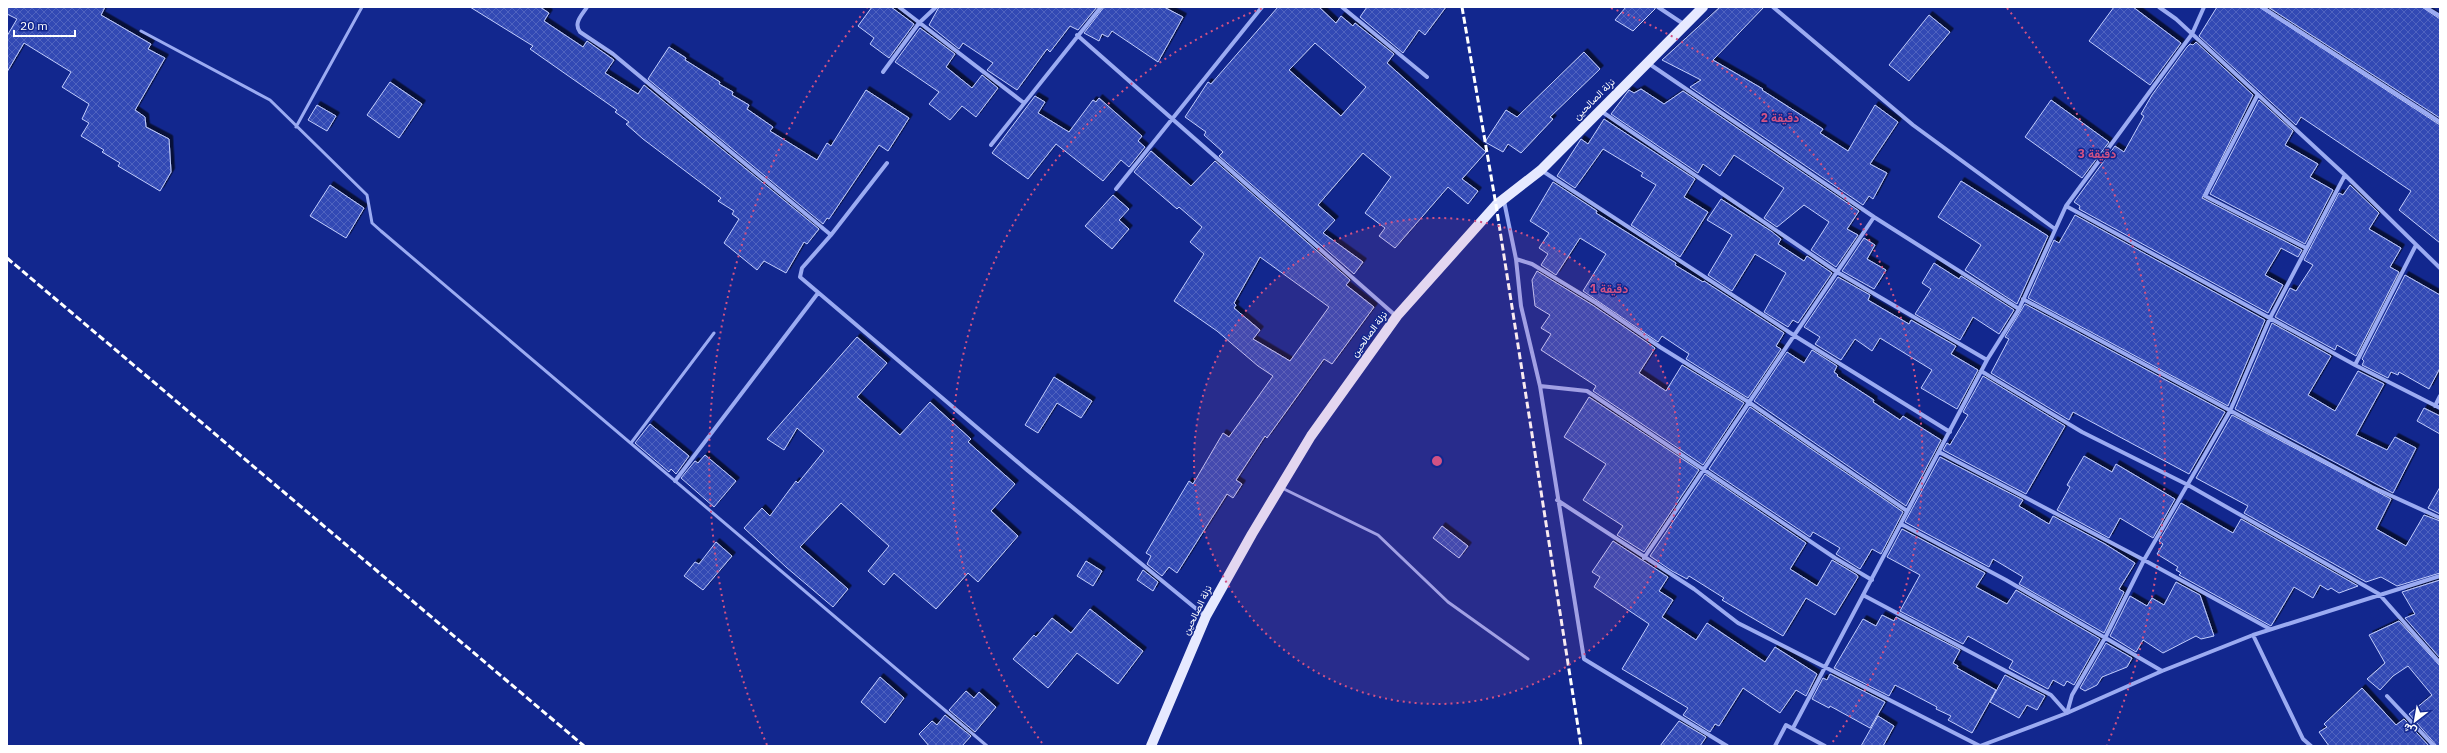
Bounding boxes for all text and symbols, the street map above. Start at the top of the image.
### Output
scale bar [14,12,75,38]
text: 20 m [20,18,48,33]
street label: نزلة الصالحين [1570,75,1618,123]
text: 2 دقيقة [1761,110,1799,125]
text: 3 دقيقة [2078,146,2116,161]
text: 1 دقيقة [1590,281,1628,296]
street label: نزلة الصالحين [1348,308,1390,360]
centre of rings [1430,454,1444,468]
street label: نزلة الصالحين [1179,583,1215,637]
north arrow [2395,701,2435,741]
text: ش [2401,720,2419,739]

